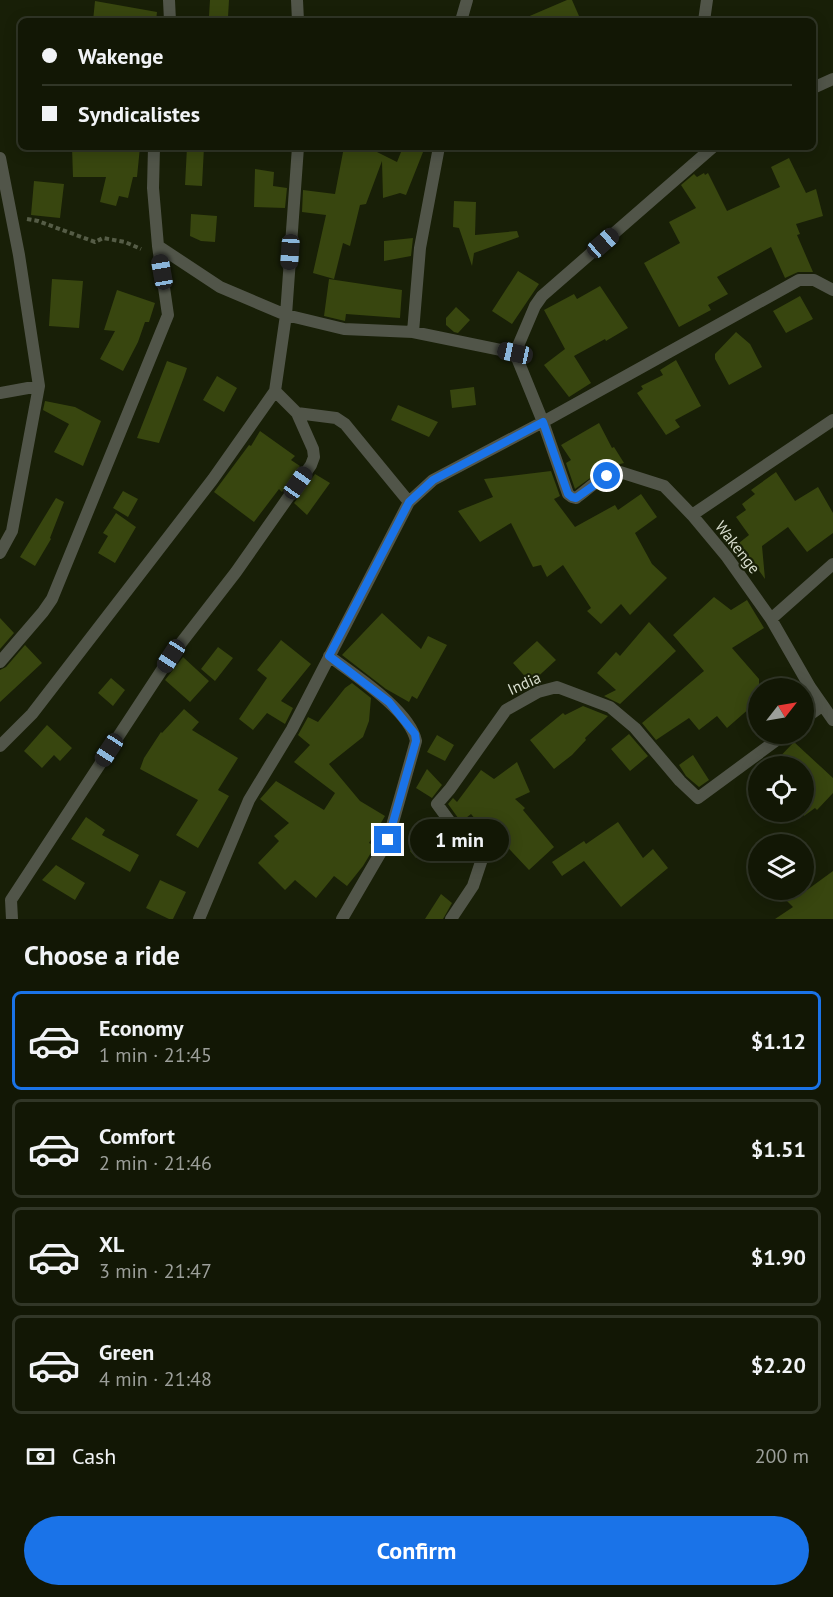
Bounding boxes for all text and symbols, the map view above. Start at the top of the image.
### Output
text: Wakenge [78,42,164,70]
text: Syndicalistes [78,100,200,128]
car [584,224,622,262]
car [280,233,300,271]
car [150,253,174,291]
car [496,340,534,366]
route start [593,462,620,489]
car [280,463,316,503]
street label: Wakenge [711,517,765,577]
car [154,636,188,676]
street label: India [504,667,544,699]
north arrow [748,678,814,744]
map controls [748,678,814,900]
car [92,730,126,770]
button: locate [748,756,814,822]
callout: 1 min [409,819,508,861]
route end [374,826,401,853]
text: 1 min [435,827,484,853]
button: layers [748,834,814,900]
text: Choose a ride [24,938,180,972]
icon: car [27,1014,81,1068]
text: Economy [99,1014,183,1042]
text: $1.12 [751,1027,806,1055]
text: 1 min · 21:45 [99,1042,212,1068]
icon: car [27,1122,81,1176]
text: Comfort [99,1122,175,1150]
text: $1.51 [751,1135,806,1163]
text: 2 min · 21:46 [99,1150,212,1176]
icon: car [27,1230,81,1284]
text: XL [99,1230,124,1258]
text: $1.90 [751,1243,806,1271]
text: 3 min · 21:47 [99,1258,212,1284]
icon: car [27,1338,81,1392]
text: Green [99,1338,154,1366]
text: $2.20 [751,1351,806,1379]
text: 4 min · 21:48 [99,1366,212,1392]
icon: cash [24,1440,57,1473]
text: Cash [72,1442,116,1470]
text: 200 m [755,1443,809,1469]
button: Confirm [24,1516,809,1585]

